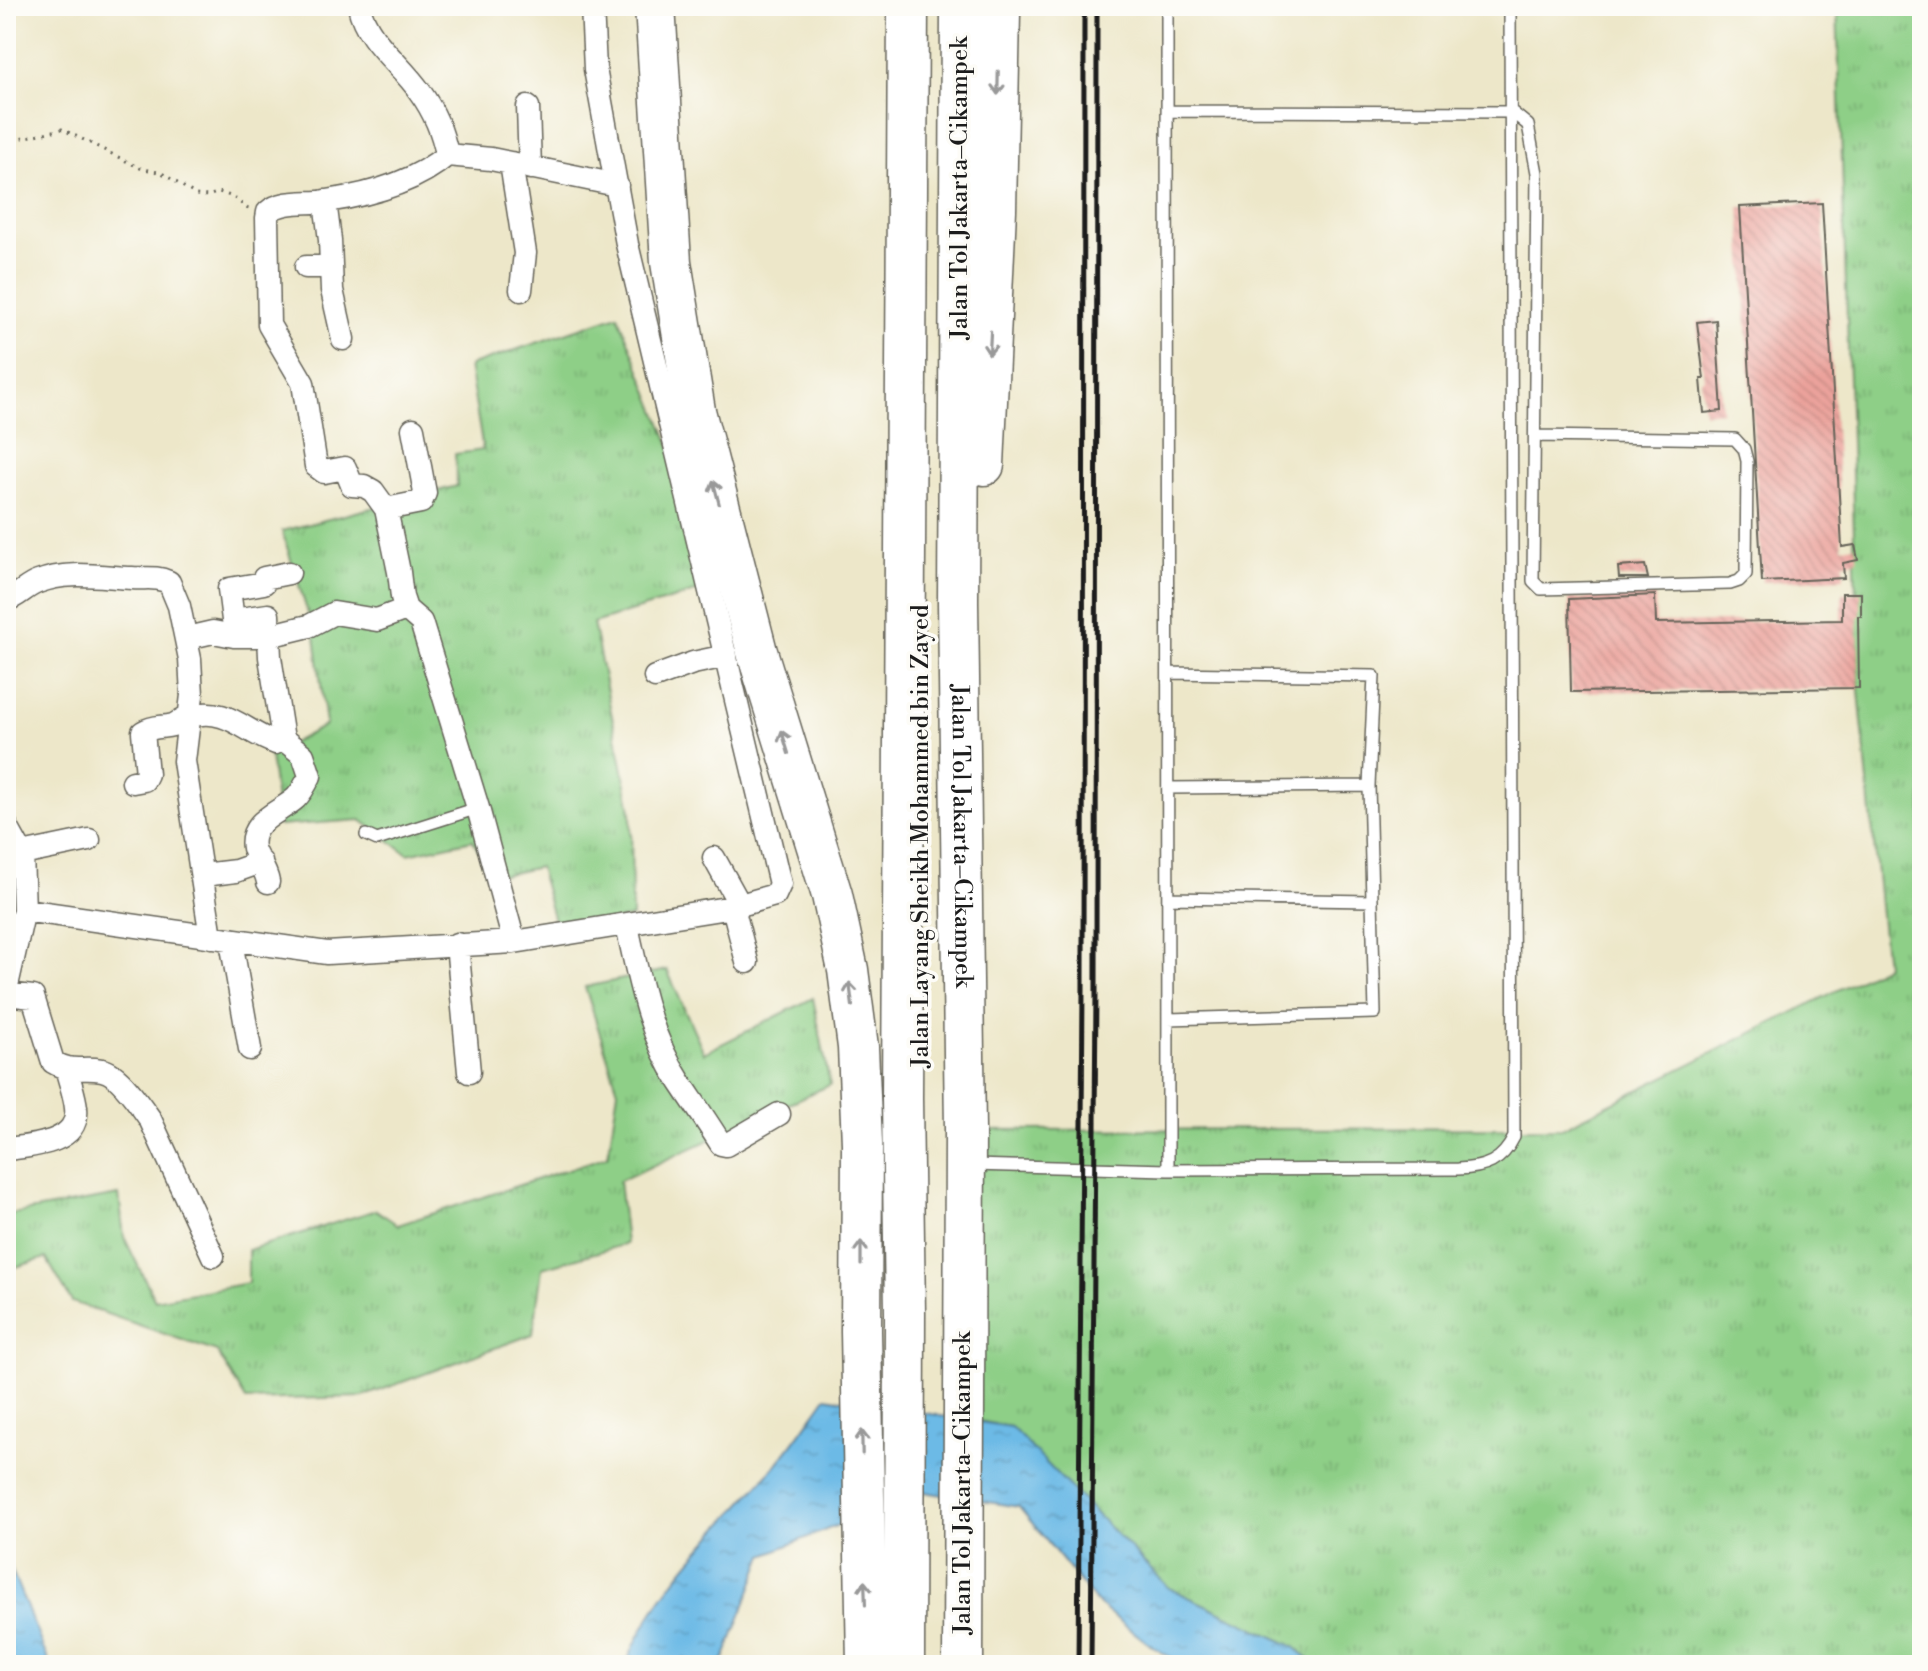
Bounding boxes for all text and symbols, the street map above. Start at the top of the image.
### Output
street label: Jalan Tol Jakarta–Cikampek [945,35,975,341]
one-way arrow [991,69,1006,96]
one-way arrow [982,329,997,356]
one-way arrow [707,480,722,505]
street label: Jalan Layang Sheikh Mohammed bin Zayed [906,604,936,1069]
street label: Jalan Tol Jakarta–Cikampek [944,683,978,989]
one-way arrow [777,730,792,756]
one-way arrow [843,981,858,1007]
one-way arrow [853,1240,869,1267]
street label: Jalan Tol Jakarta–Cikampek [948,1330,978,1636]
one-way arrow [854,1429,870,1456]
one-way arrow [857,1580,873,1606]

